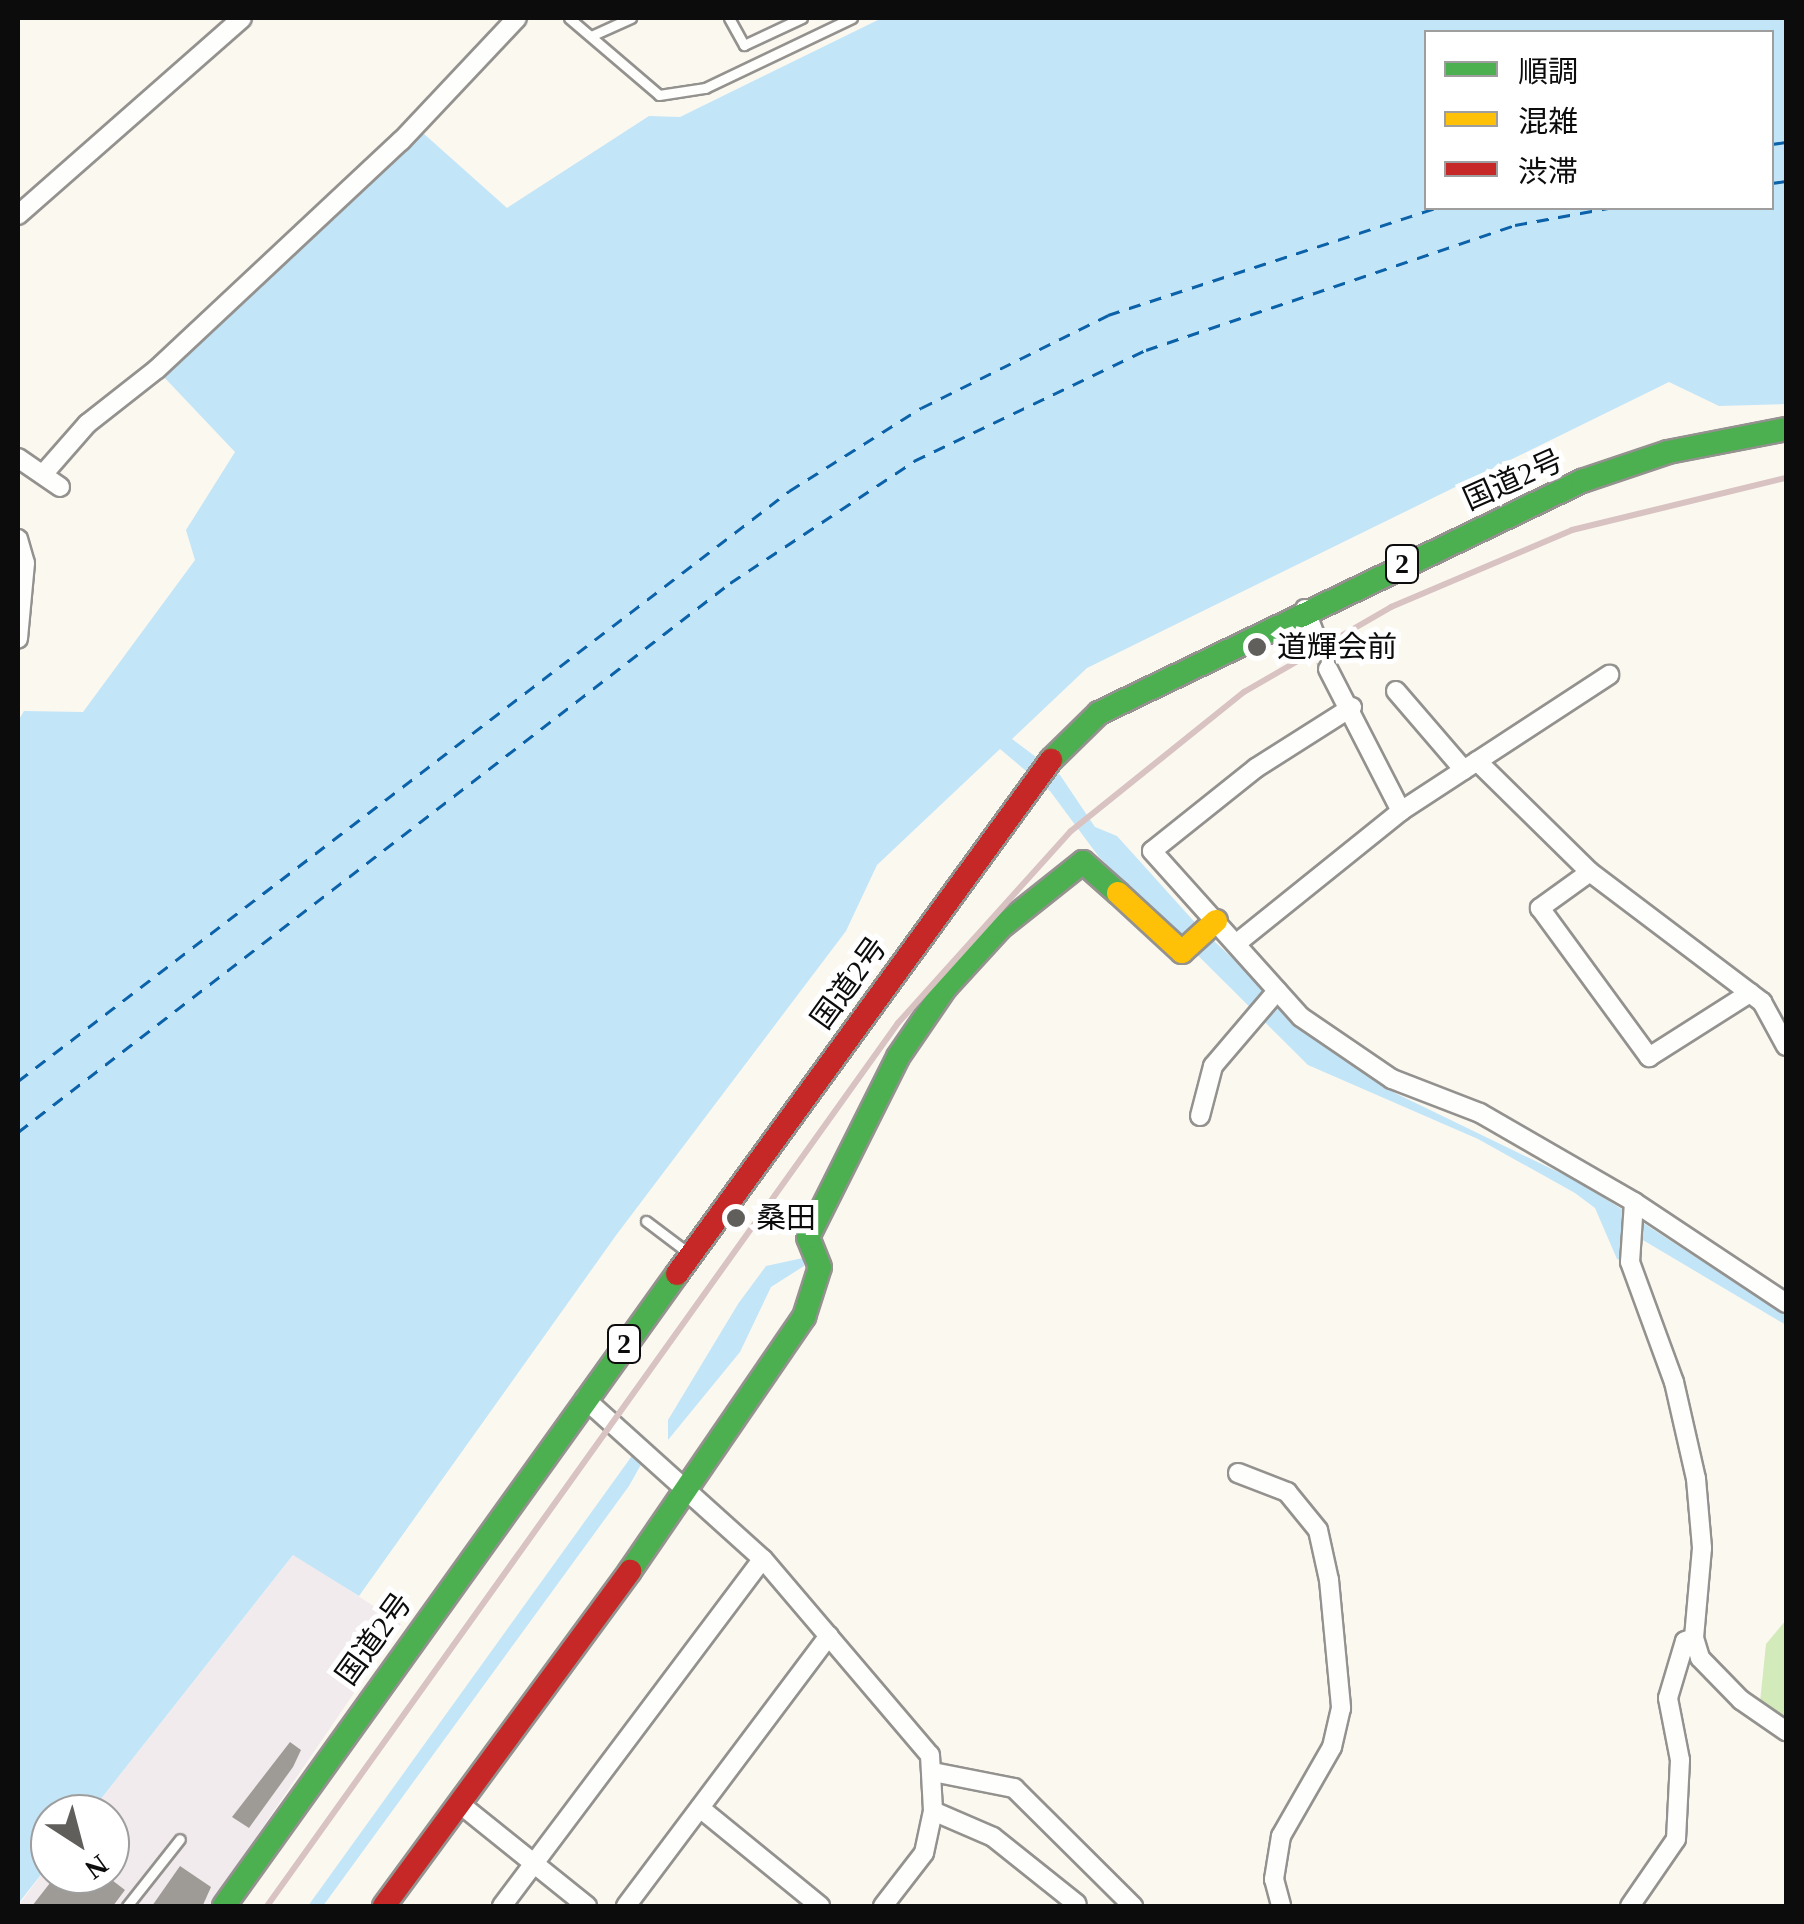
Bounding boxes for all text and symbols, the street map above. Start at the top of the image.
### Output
legend [1424,30,1774,210]
text: 順調 [1518,55,1578,88]
text: 混雑 [1518,105,1578,138]
text: 渋滞 [1518,155,1578,188]
street label: 国道2号 [1458,442,1568,518]
road number: 2 [1384,541,1420,587]
place label: 道輝会前 [1277,629,1397,665]
marker: 道輝会前 [1246,636,1268,658]
street label: 国道2号 [804,930,894,1036]
place label: 桑田 [756,1200,816,1236]
marker: 桑田 [725,1207,747,1229]
road number: 2 [606,1321,642,1367]
street label: 国道2号 [329,1586,419,1692]
north arrow [30,1794,130,1894]
text: N [79,1849,114,1886]

